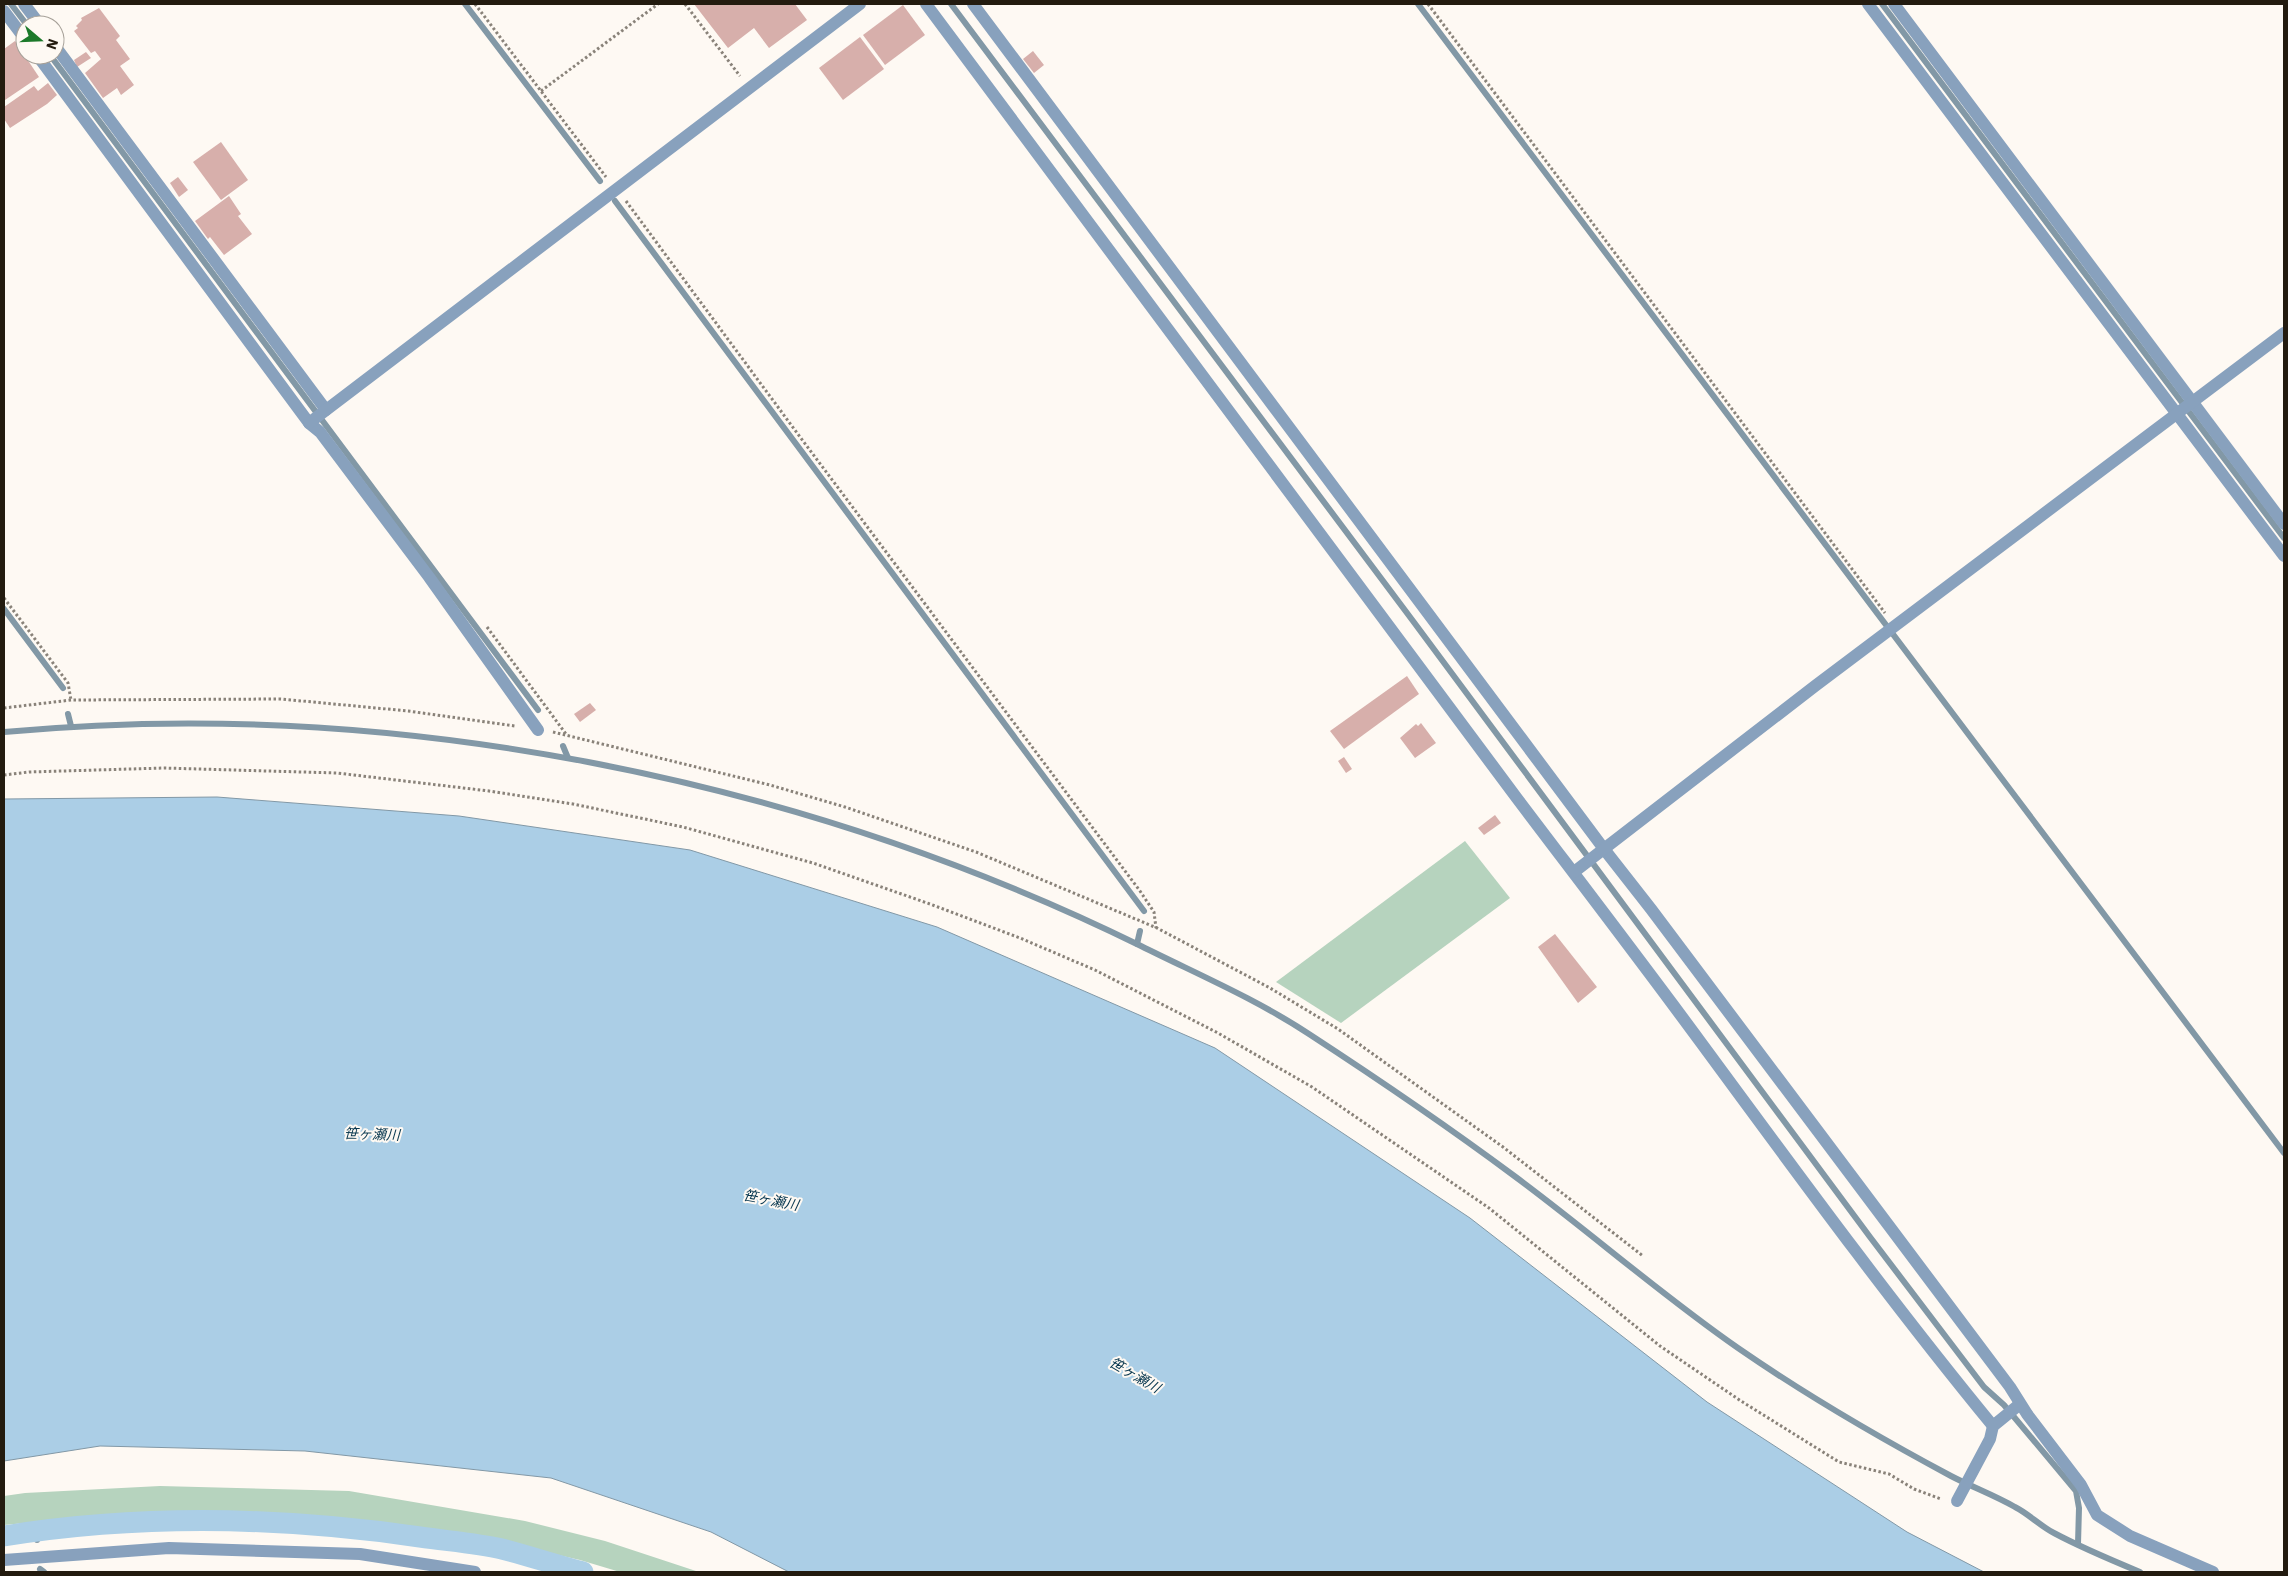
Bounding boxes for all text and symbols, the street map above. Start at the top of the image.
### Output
north arrow [15,15,65,65]
text: N [42,37,62,52]
water label: 笹ヶ瀬川 [344,1124,402,1144]
water label: 笹ヶ瀬川 [742,1186,802,1215]
water label: 笹ヶ瀬川 [1106,1353,1165,1398]

